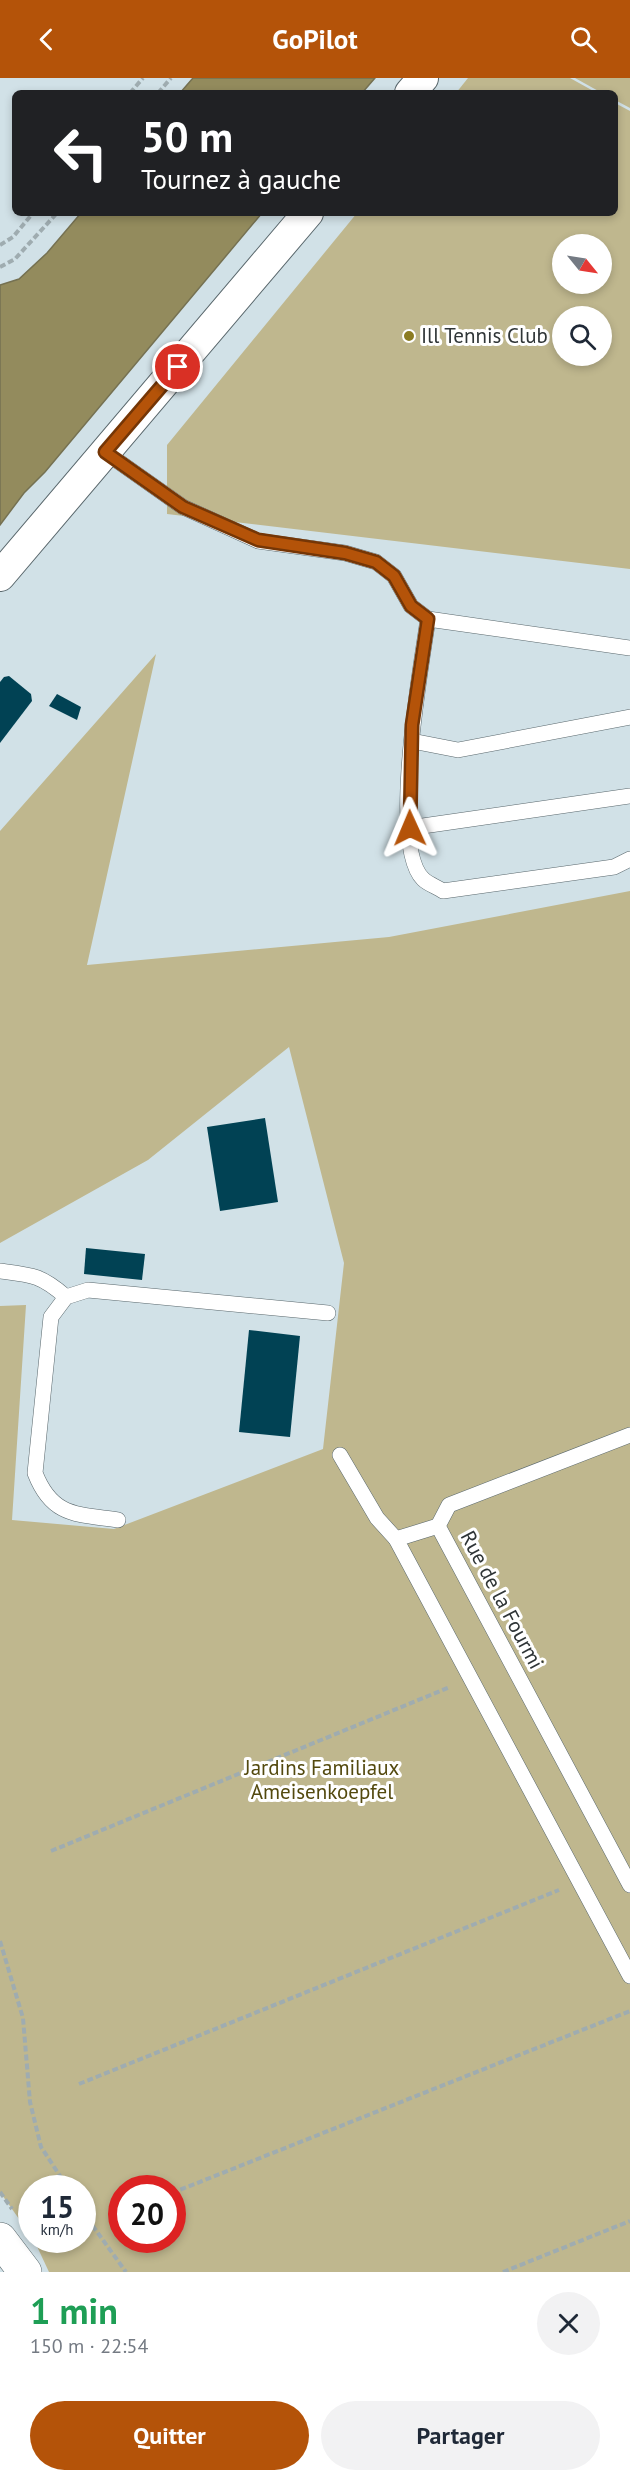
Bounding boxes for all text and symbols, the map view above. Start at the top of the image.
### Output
text: GoPilot [272,22,358,56]
icon: back [30,23,63,56]
icon: search [567,23,600,56]
text: 50 m [141,109,233,164]
icon: left [42,114,120,192]
text: Tournez à gauche [141,162,341,196]
north arrow [552,234,612,294]
map controls [552,234,612,366]
button: search [552,306,612,366]
place label: Ill Tennis Club [421,322,548,349]
marker: Ill Tennis Club [402,329,416,343]
pin [152,341,203,392]
icon: arrive [161,350,194,383]
position arrow [378,796,442,860]
street label: Rue de la Fourmi [455,1526,550,1674]
park label: Jardins Familiaux Ameisenkoepfel [244,1754,400,1805]
speed limit sign: 20 [108,2175,186,2253]
text: 15 [40,2187,74,2226]
text: km/h [41,2220,73,2239]
text: 1 min [30,2287,118,2334]
button: close [537,2292,600,2355]
text: 150 m · 22:54 [30,2333,148,2359]
button: Quitter [30,2401,309,2470]
button: Partager [321,2401,600,2470]

